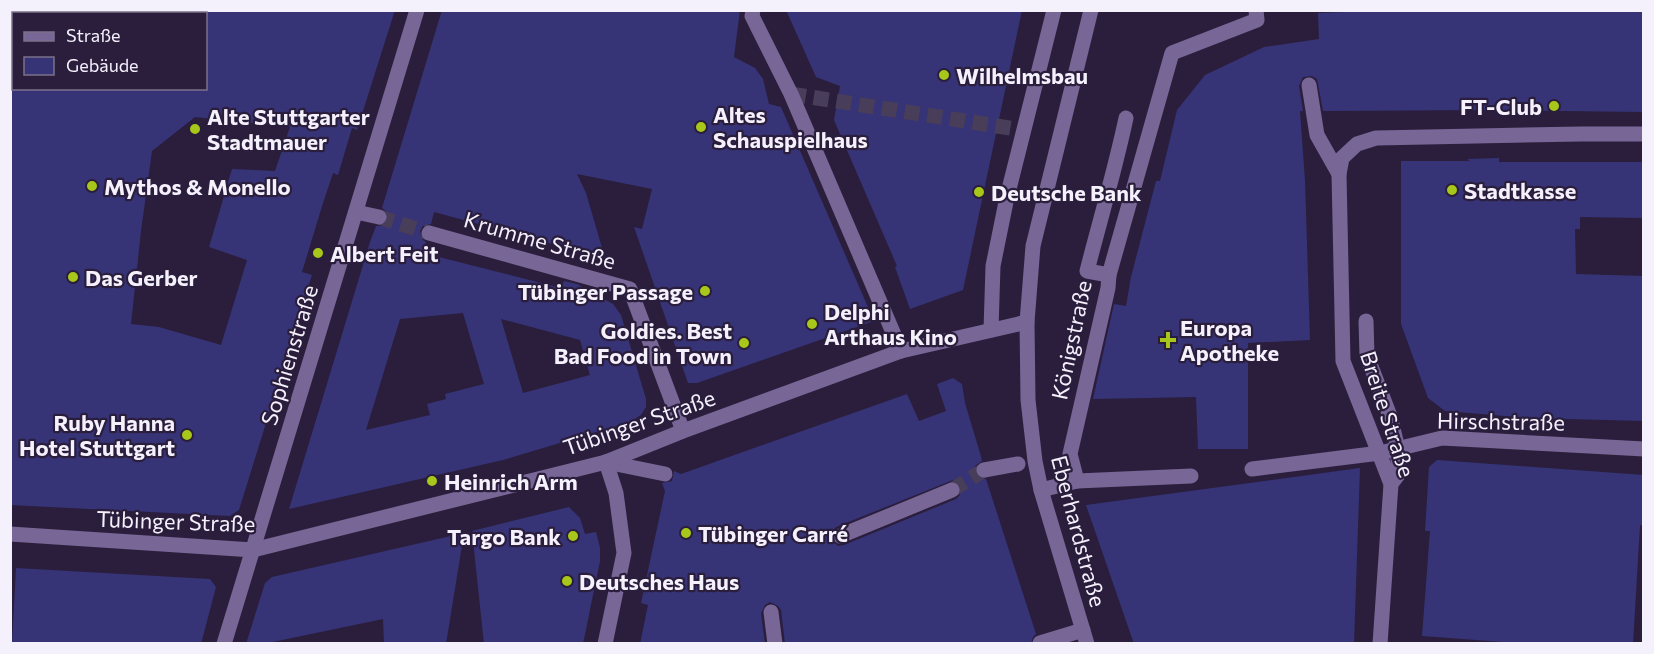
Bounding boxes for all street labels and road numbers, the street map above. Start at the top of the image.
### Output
street label: Krumme Straße [461,205,619,275]
street label: Königstraße [1045,278,1097,402]
street label: Sophienstraße [255,281,323,429]
street label: Breite Straße [1355,347,1421,481]
street label: Tübinger Straße [560,383,718,461]
street label: Hirschstraße [1437,406,1565,436]
street label: Eberhardstraße [1046,452,1112,610]
street label: Tübinger Straße [96,505,256,537]

